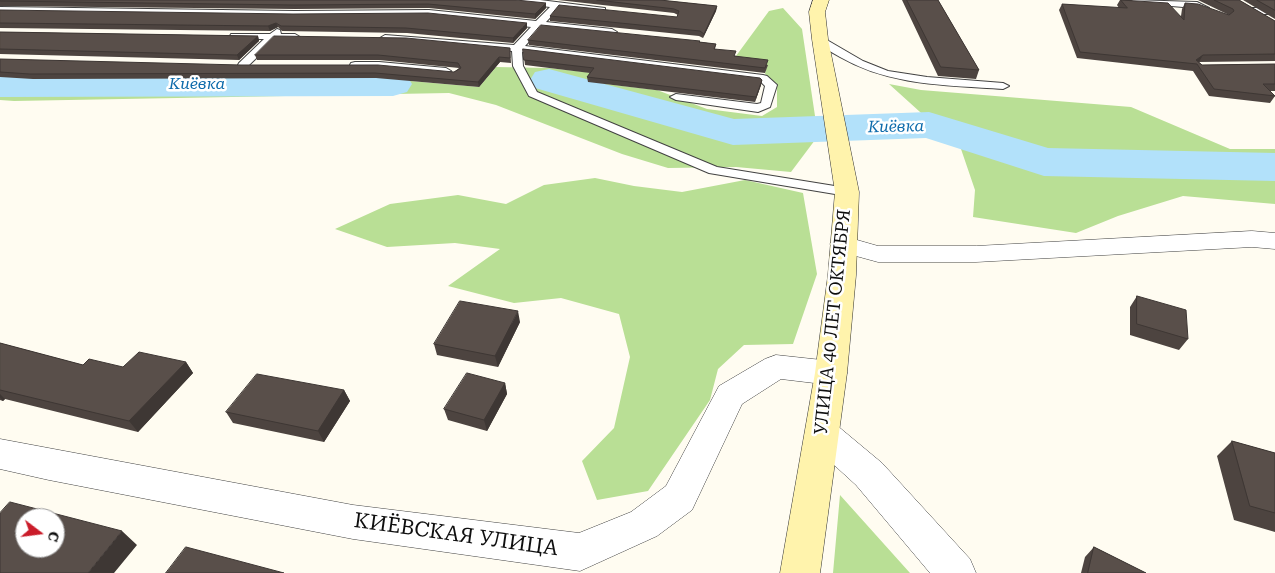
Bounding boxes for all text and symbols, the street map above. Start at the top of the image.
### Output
water label: Киёвка [169,74,225,94]
water label: Киёвка [868,117,924,137]
street label: УЛИЦА 40 ЛЕТ ОКТЯБРЯ [810,208,856,436]
north arrow [15,508,65,558]
street label: КИЁВСКАЯ УЛИЦА [352,508,560,562]
text: С [45,530,63,543]

